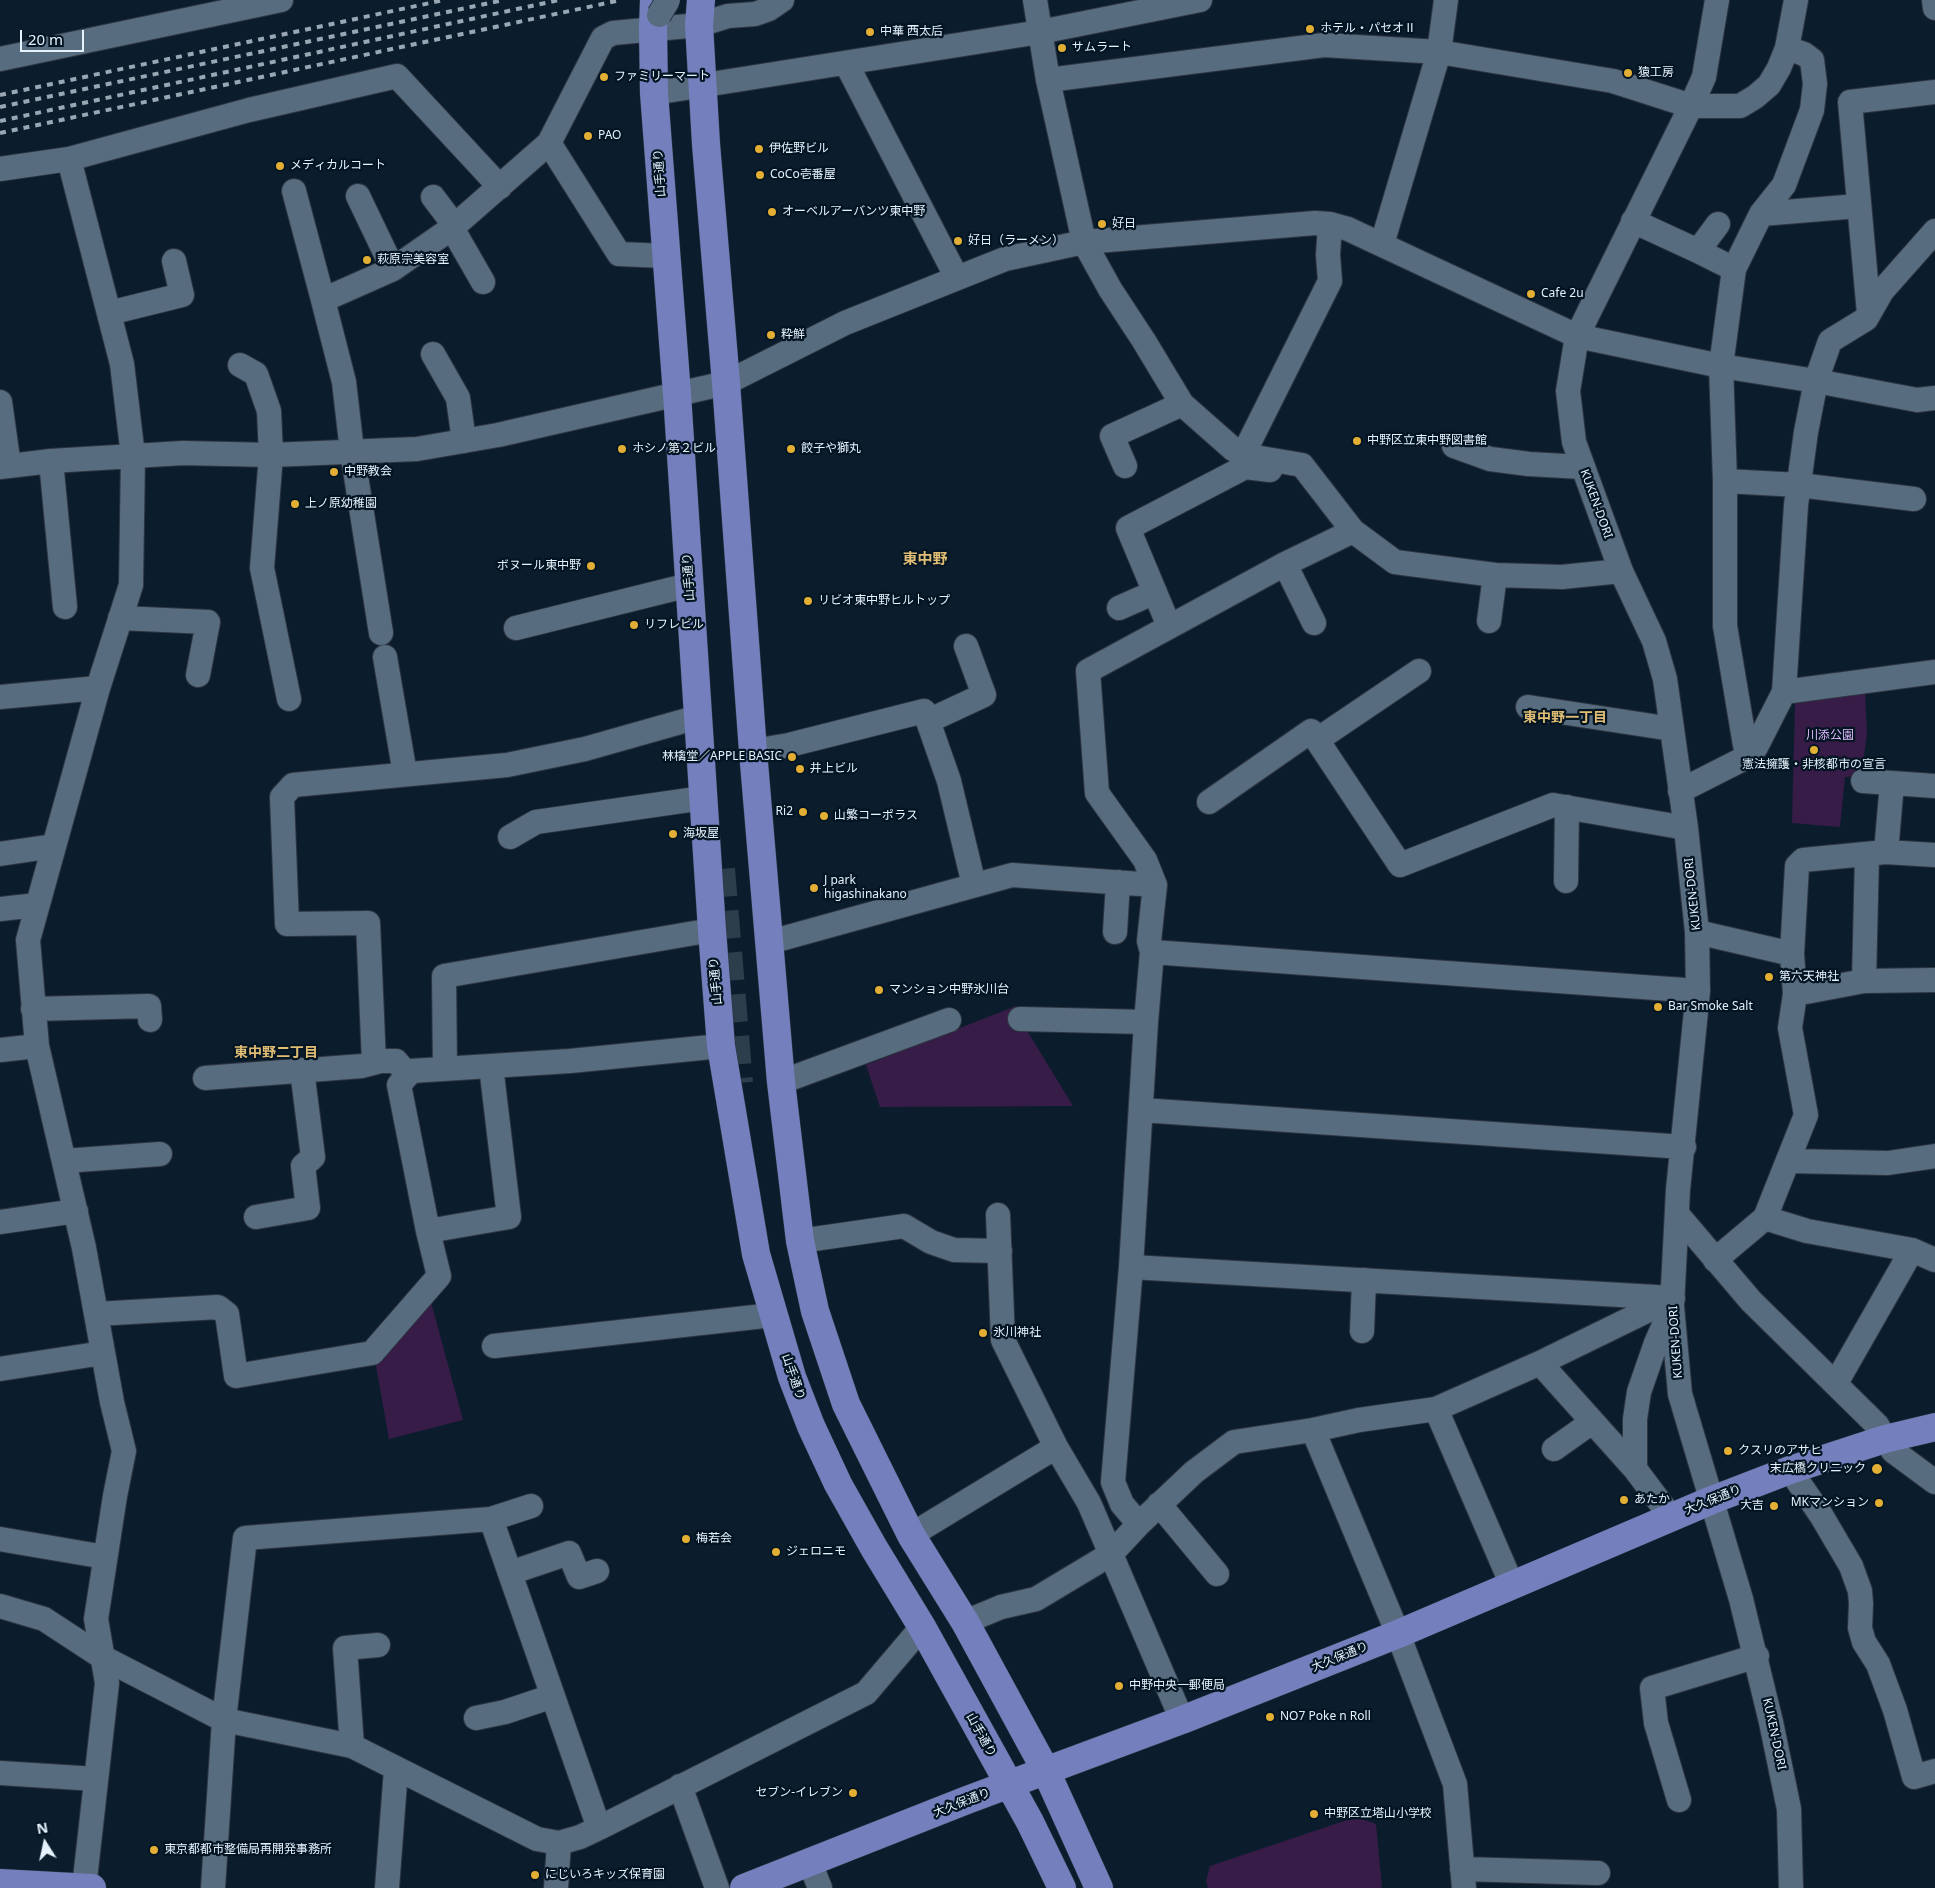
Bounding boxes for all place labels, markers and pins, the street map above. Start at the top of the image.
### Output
place label: ホテル・パセオⅡ [1320,22,1416,36]
marker: ホテル・パセオⅡ [1304,23,1316,35]
place label: 中華 西太后 [880,25,943,39]
marker: 中華 西太后 [864,26,876,38]
place label: サムラート [1072,41,1132,55]
marker: サムラート [1056,42,1068,54]
place label: 猿工房 [1638,66,1674,80]
marker: 猿工房 [1622,67,1634,79]
place label: ファミリーマート [614,70,710,84]
marker: ファミリーマート [598,71,610,83]
place label: PAO [598,129,621,143]
marker: PAO [582,130,594,142]
place label: 伊佐野ビル [769,142,829,156]
marker: 伊佐野ビル [753,143,765,155]
place label: メディカルコート [290,159,386,173]
marker: メディカルコート [274,160,286,172]
place label: CoCo壱番屋 [770,168,836,182]
marker: CoCo壱番屋 [754,169,766,181]
place label: オーベルアーバンツ東中野 [782,205,925,219]
marker: オーベルアーバンツ東中野 [766,206,778,218]
place label: 好日 [1112,217,1136,231]
marker: 好日 [1096,218,1108,230]
place label: 好日（ラーメン） [968,234,1064,248]
marker: 好日（ラーメン） [952,235,964,247]
place label: 萩原宗美容室 [377,253,449,267]
marker: 萩原宗美容室 [361,254,373,266]
place label: Cafe 2u [1541,287,1584,301]
marker: Cafe 2u [1525,288,1537,300]
place label: 粋鮮 [781,328,805,342]
marker: 粋鮮 [765,329,777,341]
place label: 中野区立東中野図書館 [1367,434,1487,448]
marker: 中野区立東中野図書館 [1351,435,1363,447]
place label: ホシノ第２ビル [632,442,716,456]
place label: 餃子や獅丸 [801,442,861,456]
marker: ホシノ第２ビル [616,443,628,455]
marker: 餃子や獅丸 [785,443,797,455]
place label: 中野教会 [344,465,392,479]
marker: 中野教会 [328,466,340,478]
place label: 上ノ原幼稚園 [305,497,377,511]
marker: 上ノ原幼稚園 [289,498,301,510]
place label: ボヌール東中野 [497,559,581,573]
marker: ボヌール東中野 [585,560,597,572]
place label: リビオ東中野ヒルトップ [818,594,950,608]
marker: リビオ東中野ヒルトップ [802,595,814,607]
place label: リフレビル [644,618,704,632]
marker: リフレビル [628,619,640,631]
marker: 憲法擁護・非核都市の宣言 [1808,744,1820,756]
place label: 林檎堂／APPLE BASIC [662,750,782,764]
marker: 林檎堂／APPLE BASIC [786,751,798,763]
place label: 憲法擁護・非核都市の宣言 [1742,758,1886,772]
place label: 井上ビル [810,762,858,776]
marker: 井上ビル [794,763,806,775]
place label: Ri2 [776,805,793,819]
marker: Ri2 [797,806,809,818]
place label: 山繁コーポラス [834,809,918,823]
marker: 山繁コーポラス [818,810,830,822]
place label: 海坂屋 [683,827,719,841]
marker: 海坂屋 [667,828,679,840]
place label: J park higashinakano [824,874,907,902]
marker: J park higashinakano [808,882,820,894]
place label: 第六天神社 [1779,970,1839,984]
marker: 第六天神社 [1763,971,1775,983]
place label: マンション中野氷川台 [889,983,1009,997]
marker: マンション中野氷川台 [873,984,885,996]
place label: Bar Smoke Salt [1668,1000,1753,1014]
marker: Bar Smoke Salt [1652,1001,1664,1013]
place label: 氷川神社 [993,1326,1041,1340]
marker: 氷川神社 [977,1327,989,1339]
place label: クスリのアサヒ [1738,1444,1822,1458]
marker: クスリのアサヒ [1722,1445,1734,1457]
place label: 末広橋クリニック [1770,1462,1866,1476]
marker: 末広橋クリニック [1870,1462,1884,1476]
place label: あたか [1634,1493,1670,1507]
marker: あたか [1618,1494,1630,1506]
place label: MKマンション [1791,1496,1869,1510]
marker: MKマンション [1873,1497,1885,1509]
place label: 大吉 [1740,1499,1764,1513]
marker: 大吉 [1768,1500,1780,1512]
place label: 梅若会 [696,1532,732,1546]
marker: 梅若会 [680,1533,692,1545]
place label: ジェロニモ [786,1545,846,1559]
marker: ジェロニモ [770,1546,782,1558]
place label: 中野中央一郵便局 [1129,1679,1225,1693]
marker: 中野中央一郵便局 [1113,1680,1125,1692]
place label: NO7 Poke n Roll [1280,1710,1371,1724]
marker: NO7 Poke n Roll [1264,1711,1276,1723]
place label: セブン-イレブン [755,1786,843,1800]
marker: セブン-イレブン [847,1787,859,1799]
place label: 中野区立塔山小学校 [1324,1807,1432,1821]
marker: 中野区立塔山小学校 [1308,1808,1320,1820]
place label: 東京都都市整備局再開発事務所 [164,1843,332,1857]
marker: 東京都都市整備局再開発事務所 [148,1844,160,1856]
place label: にじいろキッズ保育園 [545,1868,665,1882]
marker: にじいろキッズ保育園 [529,1869,541,1881]

